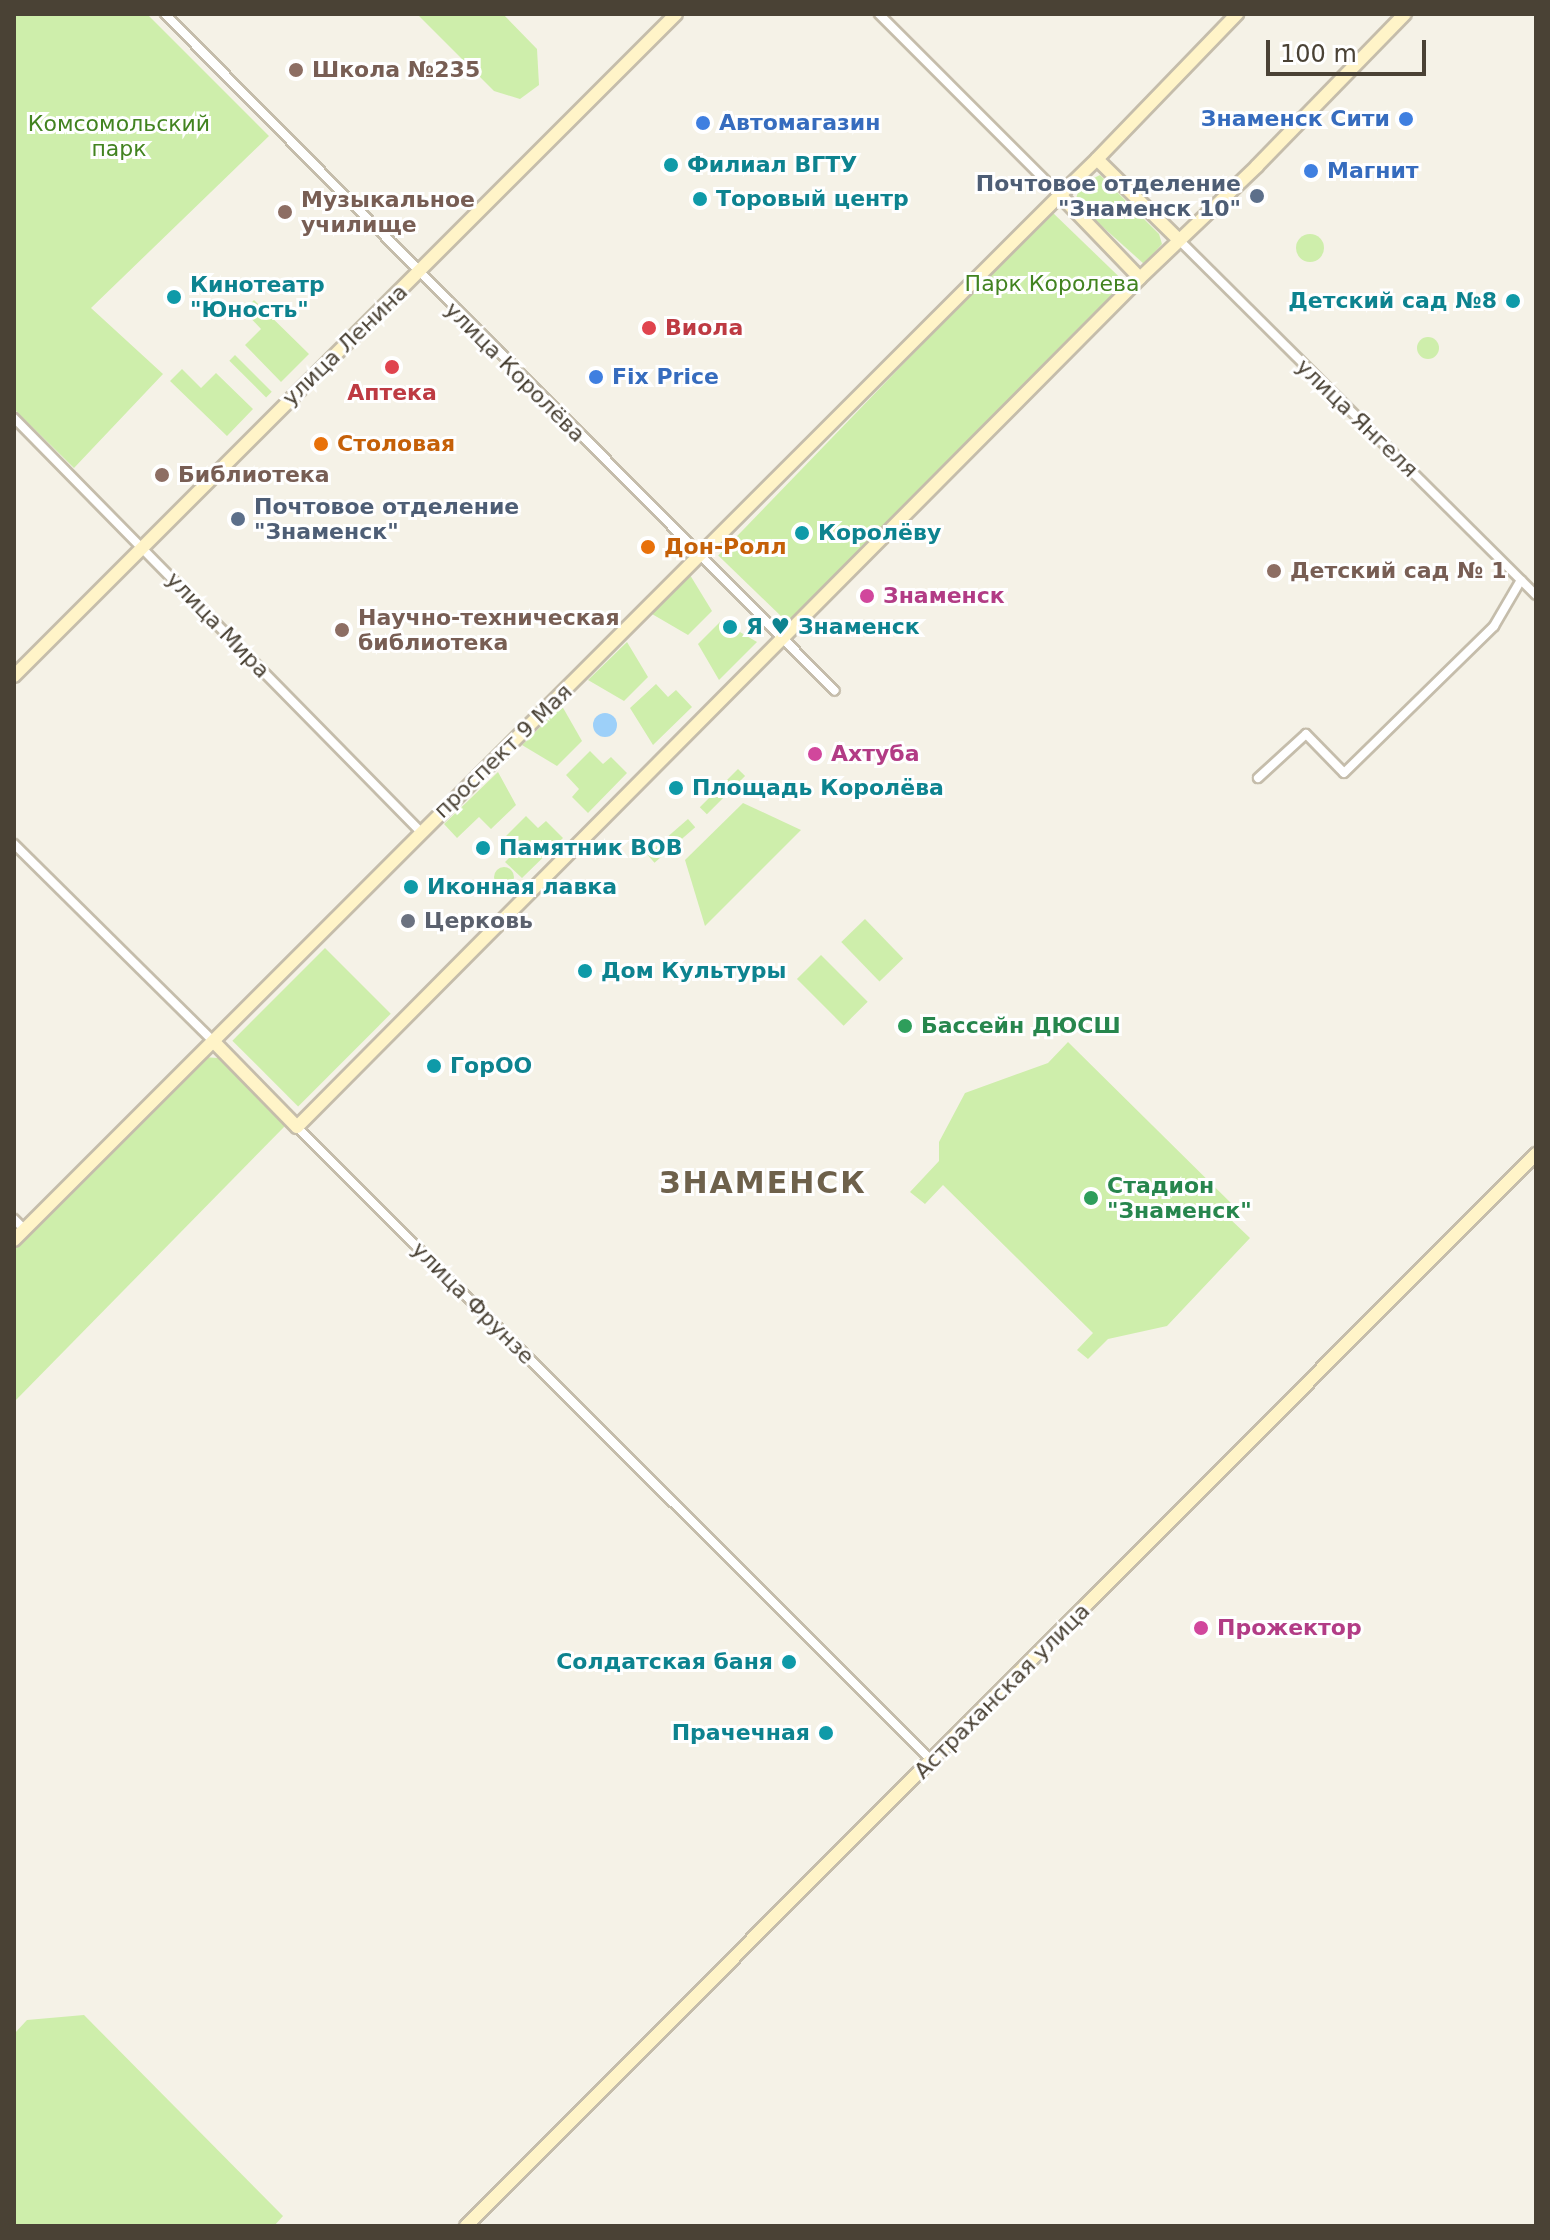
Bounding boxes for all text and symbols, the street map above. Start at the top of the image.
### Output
scale bar [1270,24,1430,74]
text: 100 m [1280,40,1357,68]
place label: Школа №235 [312,57,480,83]
marker: Школа №235 [287,61,305,79]
place label: Знаменск Сити [1201,106,1390,132]
park label: Комсомольский парк [28,110,210,162]
place label: Автомагазин [719,110,880,136]
marker: Знаменск Сити [1397,110,1415,128]
marker: Автомагазин [694,114,712,132]
place label: Филиал ВГТУ [687,152,857,178]
marker: Филиал ВГТУ [662,156,680,174]
place label: Магнит [1327,158,1419,184]
marker: Магнит [1302,162,1320,180]
place label: Почтовое отделение "Знаменск 10" [976,170,1241,222]
place label: Музыкальное училище [301,186,475,238]
place label: Торовый центр [716,186,909,212]
marker: Почтовое отделение "Знаменск 10" [1248,187,1266,205]
marker: Торовый центр [691,190,709,208]
marker: Музыкальное училище [276,203,294,221]
place label: Кинотеатр "Юность" [190,271,325,322]
park label: Парк Королева [965,271,1139,297]
street label: улица Ленина [277,279,413,411]
marker: Кинотеатр "Юность" [165,288,183,306]
place label: Детский сад №8 [1288,288,1497,314]
marker: Детский сад №8 [1504,292,1522,310]
street label: улица Королёва [439,296,591,448]
place label: Виола [665,315,743,341]
marker: Виола [640,319,658,337]
street label: улица Янгеля [1291,353,1423,483]
marker: Аптека [383,358,401,376]
place label: Fix Price [612,364,719,390]
marker: Fix Price [587,368,605,386]
place label: Аптека [347,380,437,406]
place label: Столовая [337,431,455,457]
marker: Столовая [312,435,330,453]
place label: Библиотека [178,462,330,488]
marker: Библиотека [153,466,171,484]
place label: Почтовое отделение "Знаменск" [254,493,519,544]
marker: Почтовое отделение "Знаменск" [229,510,247,528]
place label: Королёву [818,520,941,546]
marker: Королёву [793,524,811,542]
place label: Дон-Ролл [664,534,787,560]
marker: Дон-Ролл [639,538,657,556]
place label: Детский сад № 1 [1290,558,1506,584]
marker: Детский сад № 1 [1265,562,1283,580]
street label: улица Мира [161,566,275,684]
place label: Знаменск [883,583,1005,609]
marker: Знаменск [858,587,876,605]
place label: Научно-техническая библиотека [358,604,620,656]
place label: Я ♥ Знаменск [746,614,920,640]
marker: Я ♥ Знаменск [721,618,739,636]
marker: Научно-техническая библиотека [333,621,351,639]
street label: проспект 9 Мая [429,678,577,824]
place label: Ахтуба [831,741,920,767]
marker: Ахтуба [806,745,824,763]
place label: Площадь Королёва [692,775,944,801]
marker: Площадь Королёва [667,779,685,797]
place label: Памятник ВОВ [499,835,683,861]
marker: Памятник ВОВ [474,839,492,857]
place label: Иконная лавка [427,874,617,900]
marker: Иконная лавка [402,878,420,896]
place label: Церковь [424,908,533,934]
marker: Церковь [399,912,417,930]
place label: Дом Культуры [601,958,786,984]
marker: Дом Культуры [576,962,594,980]
place label: Бассейн ДЮСШ [921,1013,1121,1039]
marker: Бассейн ДЮСШ [896,1017,914,1035]
place label: ГорОО [450,1053,532,1079]
marker: ГорОО [425,1057,443,1075]
district label: ЗНАМЕНСК [659,1165,867,1201]
place label: Стадион "Знаменск" [1107,1172,1252,1224]
marker: Стадион "Знаменск" [1082,1189,1100,1207]
street label: улица Фрунзе [406,1236,540,1370]
street label: Астраханская улица [909,1598,1095,1784]
place label: Прожектор [1217,1615,1362,1641]
marker: Прожектор [1192,1619,1210,1637]
place label: Солдатская баня [556,1649,773,1675]
marker: Солдатская баня [780,1653,798,1671]
place label: Прачечная [672,1720,810,1746]
marker: Прачечная [817,1724,835,1742]

